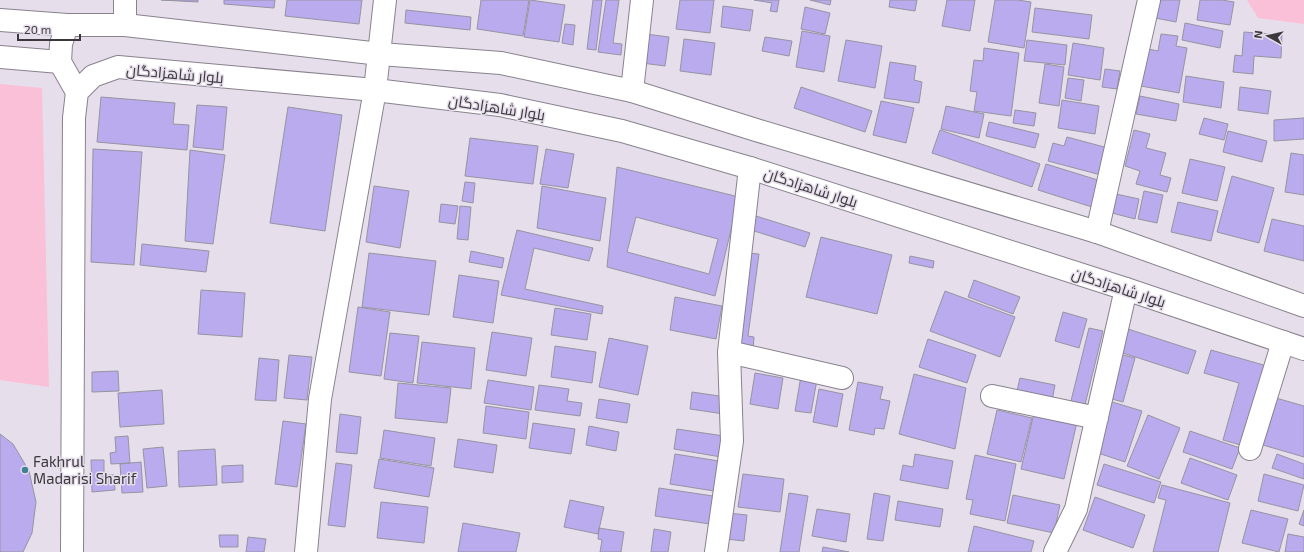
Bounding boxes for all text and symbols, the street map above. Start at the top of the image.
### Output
scale bar [18,16,80,42]
north arrow [1248,16,1288,56]
text: 20 m [24,22,51,36]
text: N [1251,30,1265,39]
street label: بلوار شاهزادگان [125,60,224,88]
street label: بلوار شاهزادگان [447,90,547,126]
street label: بلوار شاهزادگان [761,163,860,213]
street label: بلوار شاهزادگان [1069,263,1168,313]
place label: Fakhrul Madarisi Sharif [33,452,137,487]
marker: Fakhrul Madarisi Sharif [20,465,30,475]

